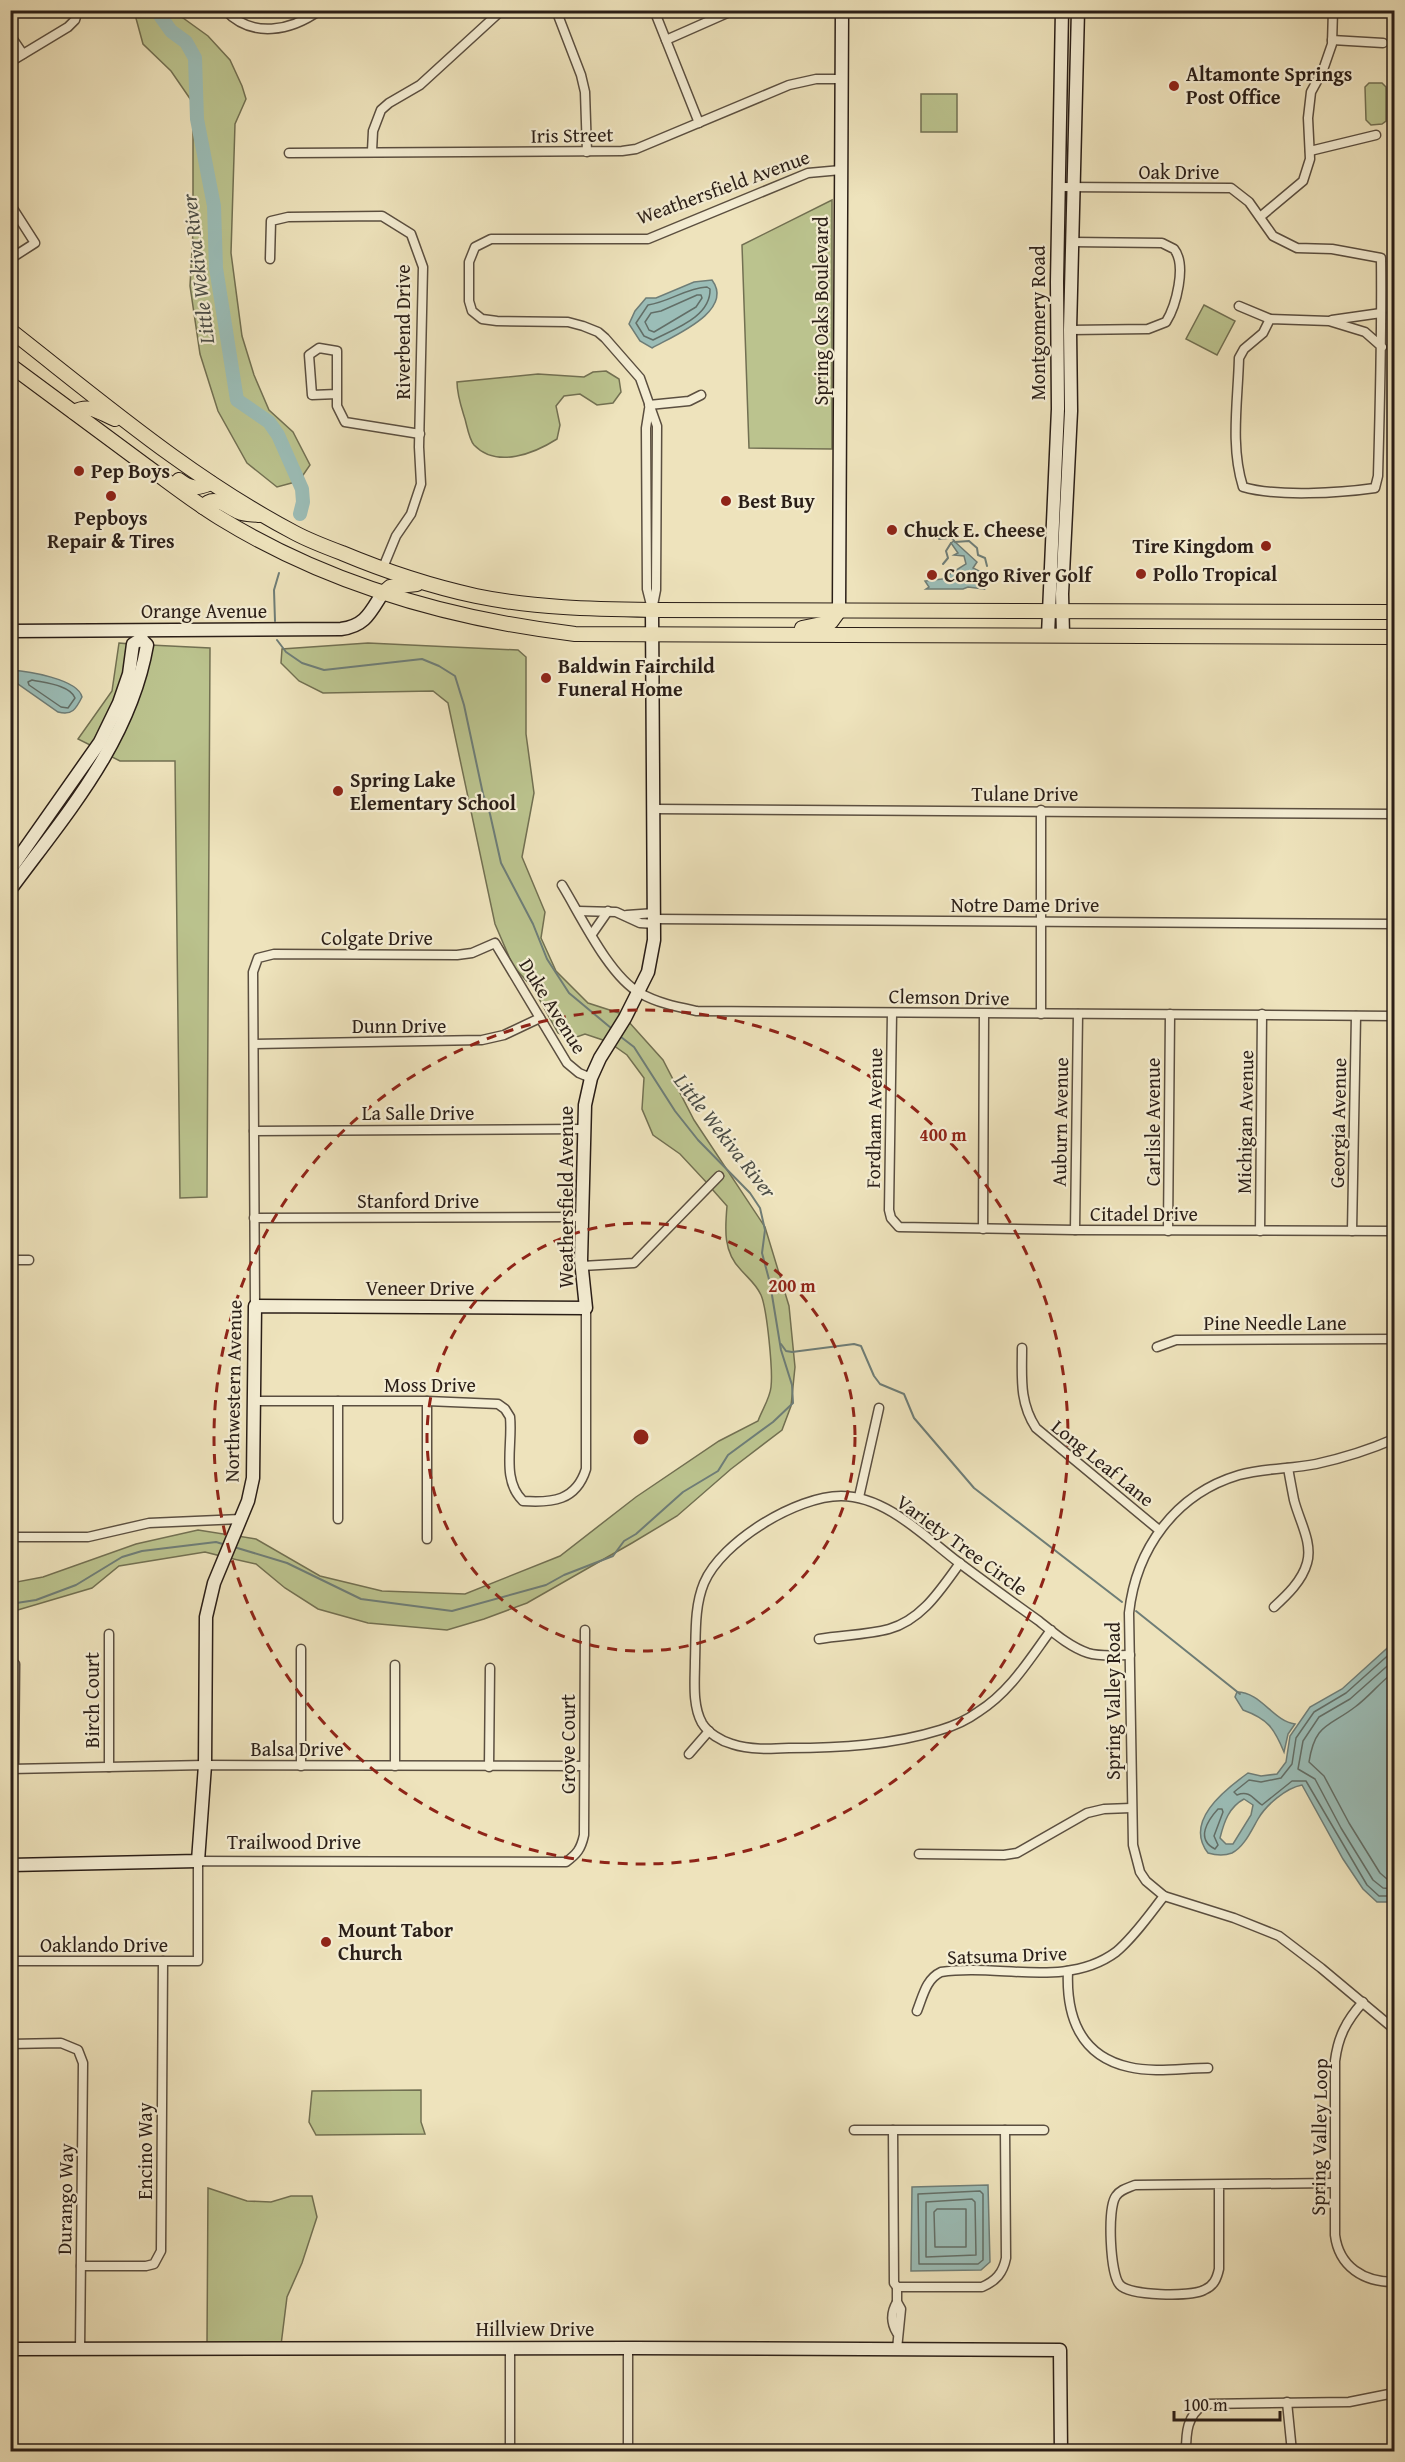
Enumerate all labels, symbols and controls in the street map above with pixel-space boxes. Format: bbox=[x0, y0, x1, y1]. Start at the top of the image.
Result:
place label: Altamonte Springs Post Office bbox=[1186, 59, 1352, 111]
marker: Altamonte Springs Post Office bbox=[1167, 79, 1181, 93]
street label: Iris Street bbox=[530, 119, 614, 150]
street label: Weathersfield Avenue bbox=[632, 142, 814, 231]
street label: Oak Drive bbox=[1138, 157, 1220, 186]
water label: Little Wekiva River bbox=[173, 191, 222, 347]
street label: Spring Oaks Boulevard bbox=[806, 216, 835, 406]
street label: Montgomery Road bbox=[1023, 245, 1052, 401]
street label: Riverbend Drive bbox=[388, 264, 417, 400]
place label: Pep Boys bbox=[91, 456, 170, 485]
marker: Pep Boys bbox=[72, 464, 86, 478]
place label: Best Buy bbox=[738, 486, 816, 515]
marker: Pepboys Repair & Tires bbox=[104, 489, 118, 503]
marker: Best Buy bbox=[719, 494, 733, 508]
place label: Pepboys Repair & Tires bbox=[47, 503, 175, 555]
place label: Chuck E. Cheese bbox=[904, 515, 1045, 544]
marker: Chuck E. Cheese bbox=[885, 523, 899, 537]
place label: Tire Kingdom bbox=[1132, 531, 1254, 560]
marker: Tire Kingdom bbox=[1259, 539, 1273, 553]
place label: Pollo Tropical bbox=[1153, 559, 1277, 588]
place label: Congo River Golf bbox=[944, 560, 1093, 589]
marker: Pollo Tropical bbox=[1134, 567, 1148, 581]
marker: Congo River Golf bbox=[925, 568, 939, 582]
street label: Orange Avenue bbox=[141, 596, 267, 625]
place label: Baldwin Fairchild Funeral Home bbox=[558, 651, 715, 703]
marker: Baldwin Fairchild Funeral Home bbox=[539, 671, 553, 685]
place label: Spring Lake Elementary School bbox=[350, 765, 516, 817]
street label: Tulane Drive bbox=[972, 779, 1079, 808]
marker: Spring Lake Elementary School bbox=[331, 784, 345, 798]
street label: Notre Dame Drive bbox=[951, 890, 1099, 919]
street label: Colgate Drive bbox=[321, 923, 433, 952]
street label: Duke Avenue bbox=[513, 952, 594, 1059]
street label: Clemson Drive bbox=[888, 981, 1010, 1012]
street label: Dunn Drive bbox=[352, 1011, 446, 1040]
street label: Fordham Avenue bbox=[858, 1047, 889, 1189]
street label: Michigan Avenue bbox=[1229, 1050, 1260, 1194]
street label: Auburn Avenue bbox=[1044, 1057, 1075, 1187]
street label: Georgia Avenue bbox=[1322, 1057, 1353, 1188]
street label: Carlisle Avenue bbox=[1138, 1058, 1167, 1186]
water label: Little Wekiva River bbox=[666, 1066, 785, 1206]
street label: La Salle Drive bbox=[362, 1098, 474, 1127]
street label: Weathersfield Avenue bbox=[551, 1106, 580, 1288]
text: 400 m bbox=[919, 1121, 967, 1148]
street label: Stanford Drive bbox=[357, 1186, 479, 1215]
street label: Citadel Drive bbox=[1090, 1199, 1198, 1228]
text: 200 m bbox=[768, 1272, 816, 1299]
street label: Veneer Drive bbox=[366, 1273, 474, 1302]
street label: Northwestern Avenue bbox=[216, 1299, 249, 1483]
street label: Pine Needle Lane bbox=[1203, 1308, 1347, 1337]
street label: Moss Drive bbox=[384, 1370, 476, 1399]
street label: Long Leaf Lane bbox=[1046, 1412, 1161, 1513]
centre of rings bbox=[631, 1427, 651, 1447]
street label: Variety Tree Circle bbox=[891, 1487, 1034, 1602]
street label: Spring Valley Road bbox=[1098, 1622, 1127, 1780]
street label: Birch Court bbox=[77, 1652, 106, 1748]
street label: Grove Court bbox=[553, 1694, 582, 1794]
street label: Balsa Drive bbox=[250, 1734, 344, 1763]
street label: Trailwood Drive bbox=[227, 1827, 361, 1856]
place label: Mount Tabor Church bbox=[338, 1915, 453, 1967]
street label: Oaklando Drive bbox=[40, 1930, 168, 1959]
marker: Mount Tabor Church bbox=[319, 1935, 333, 1949]
street label: Satsuma Drive bbox=[946, 1938, 1068, 1971]
street label: Spring Valley Loop bbox=[1303, 2058, 1334, 2216]
street label: Encino Way bbox=[130, 2102, 159, 2200]
street label: Durango Way bbox=[49, 2143, 80, 2255]
street label: Hillview Drive bbox=[476, 2314, 594, 2343]
scale bar bbox=[1174, 2384, 1280, 2422]
text: 100 m bbox=[1183, 2391, 1228, 2418]

